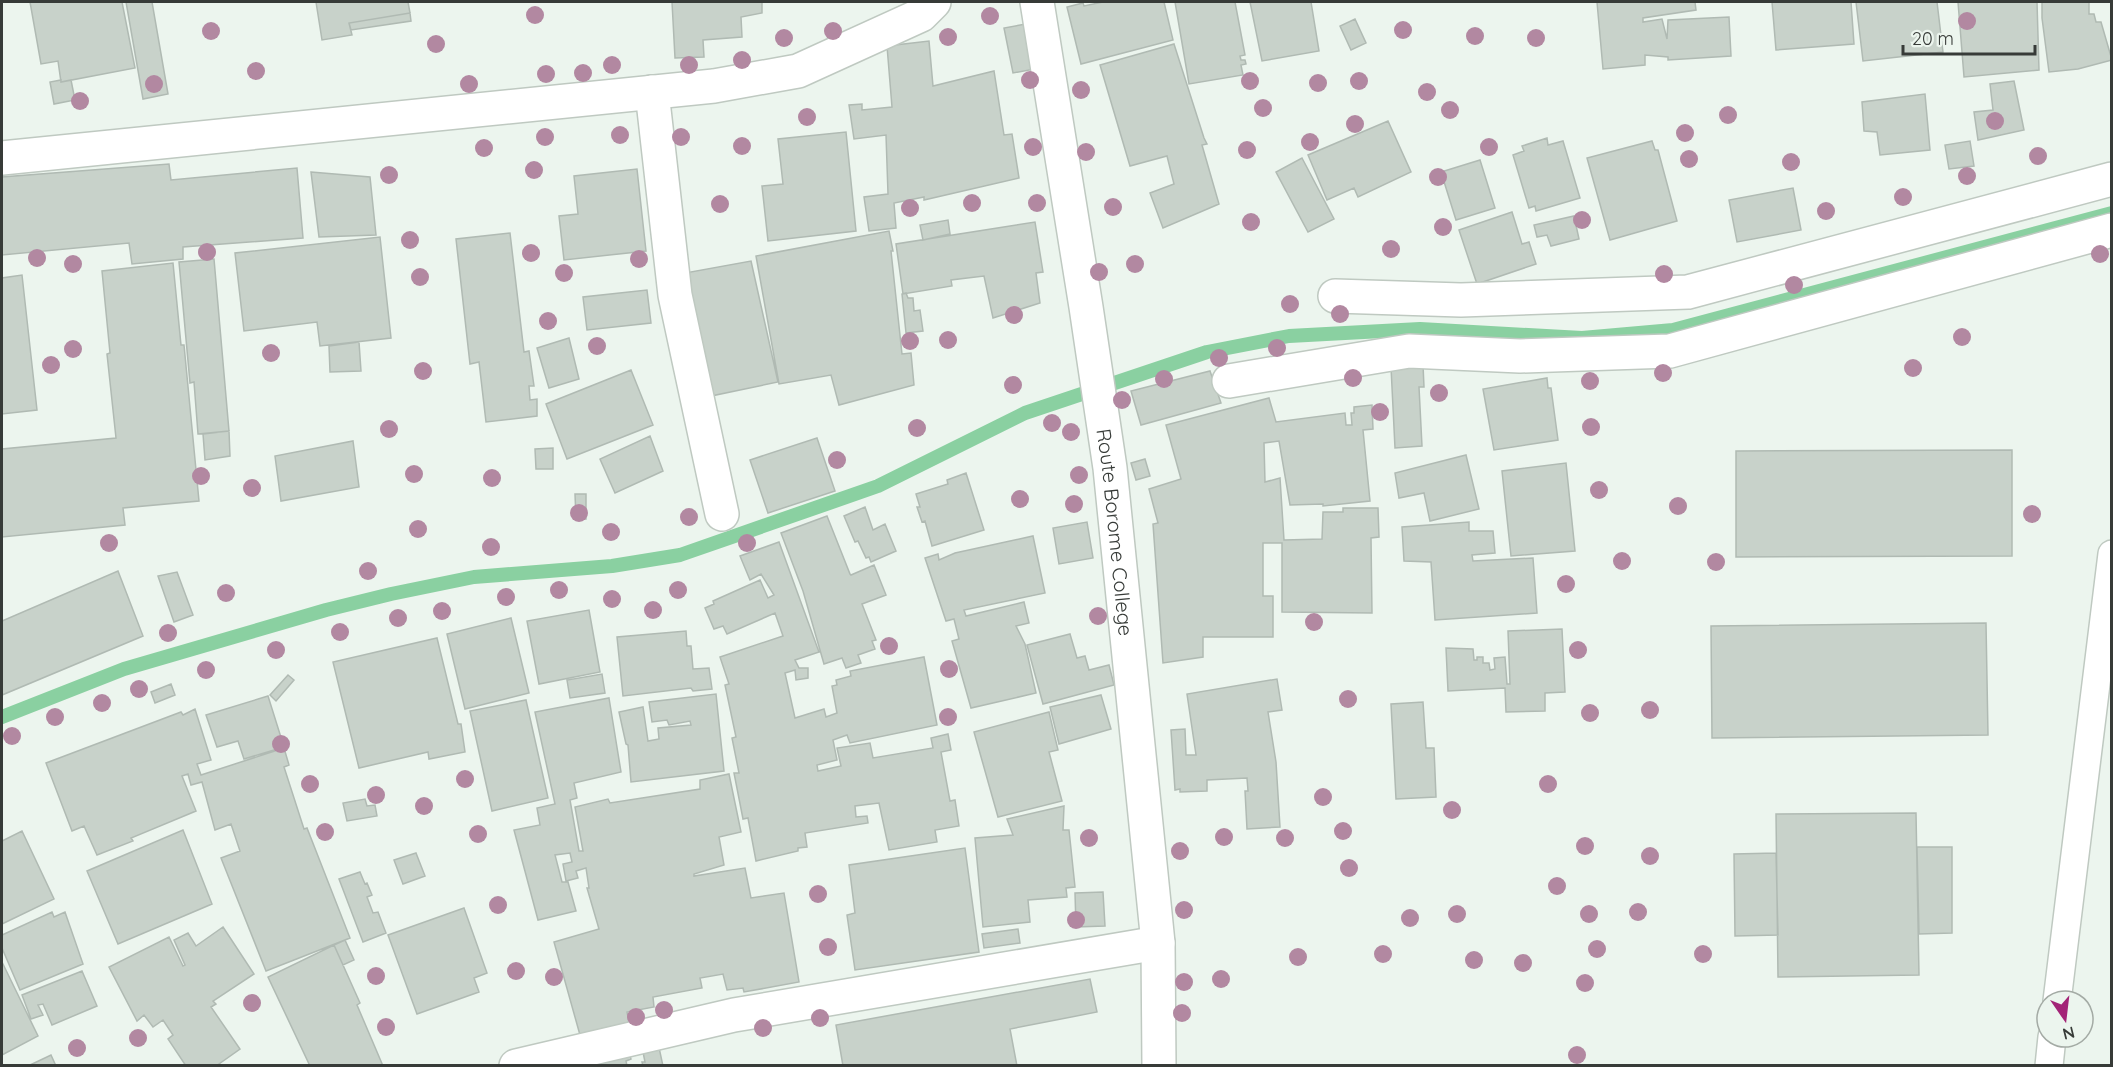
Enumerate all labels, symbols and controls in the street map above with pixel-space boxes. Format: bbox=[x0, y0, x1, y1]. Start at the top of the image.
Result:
scale bar bbox=[1903, 18, 2035, 56]
text: 20 m bbox=[1912, 27, 1954, 50]
street label: Route Borome College bbox=[1092, 427, 1139, 637]
north arrow bbox=[2035, 989, 2095, 1049]
text: N bbox=[2061, 1022, 2077, 1045]

